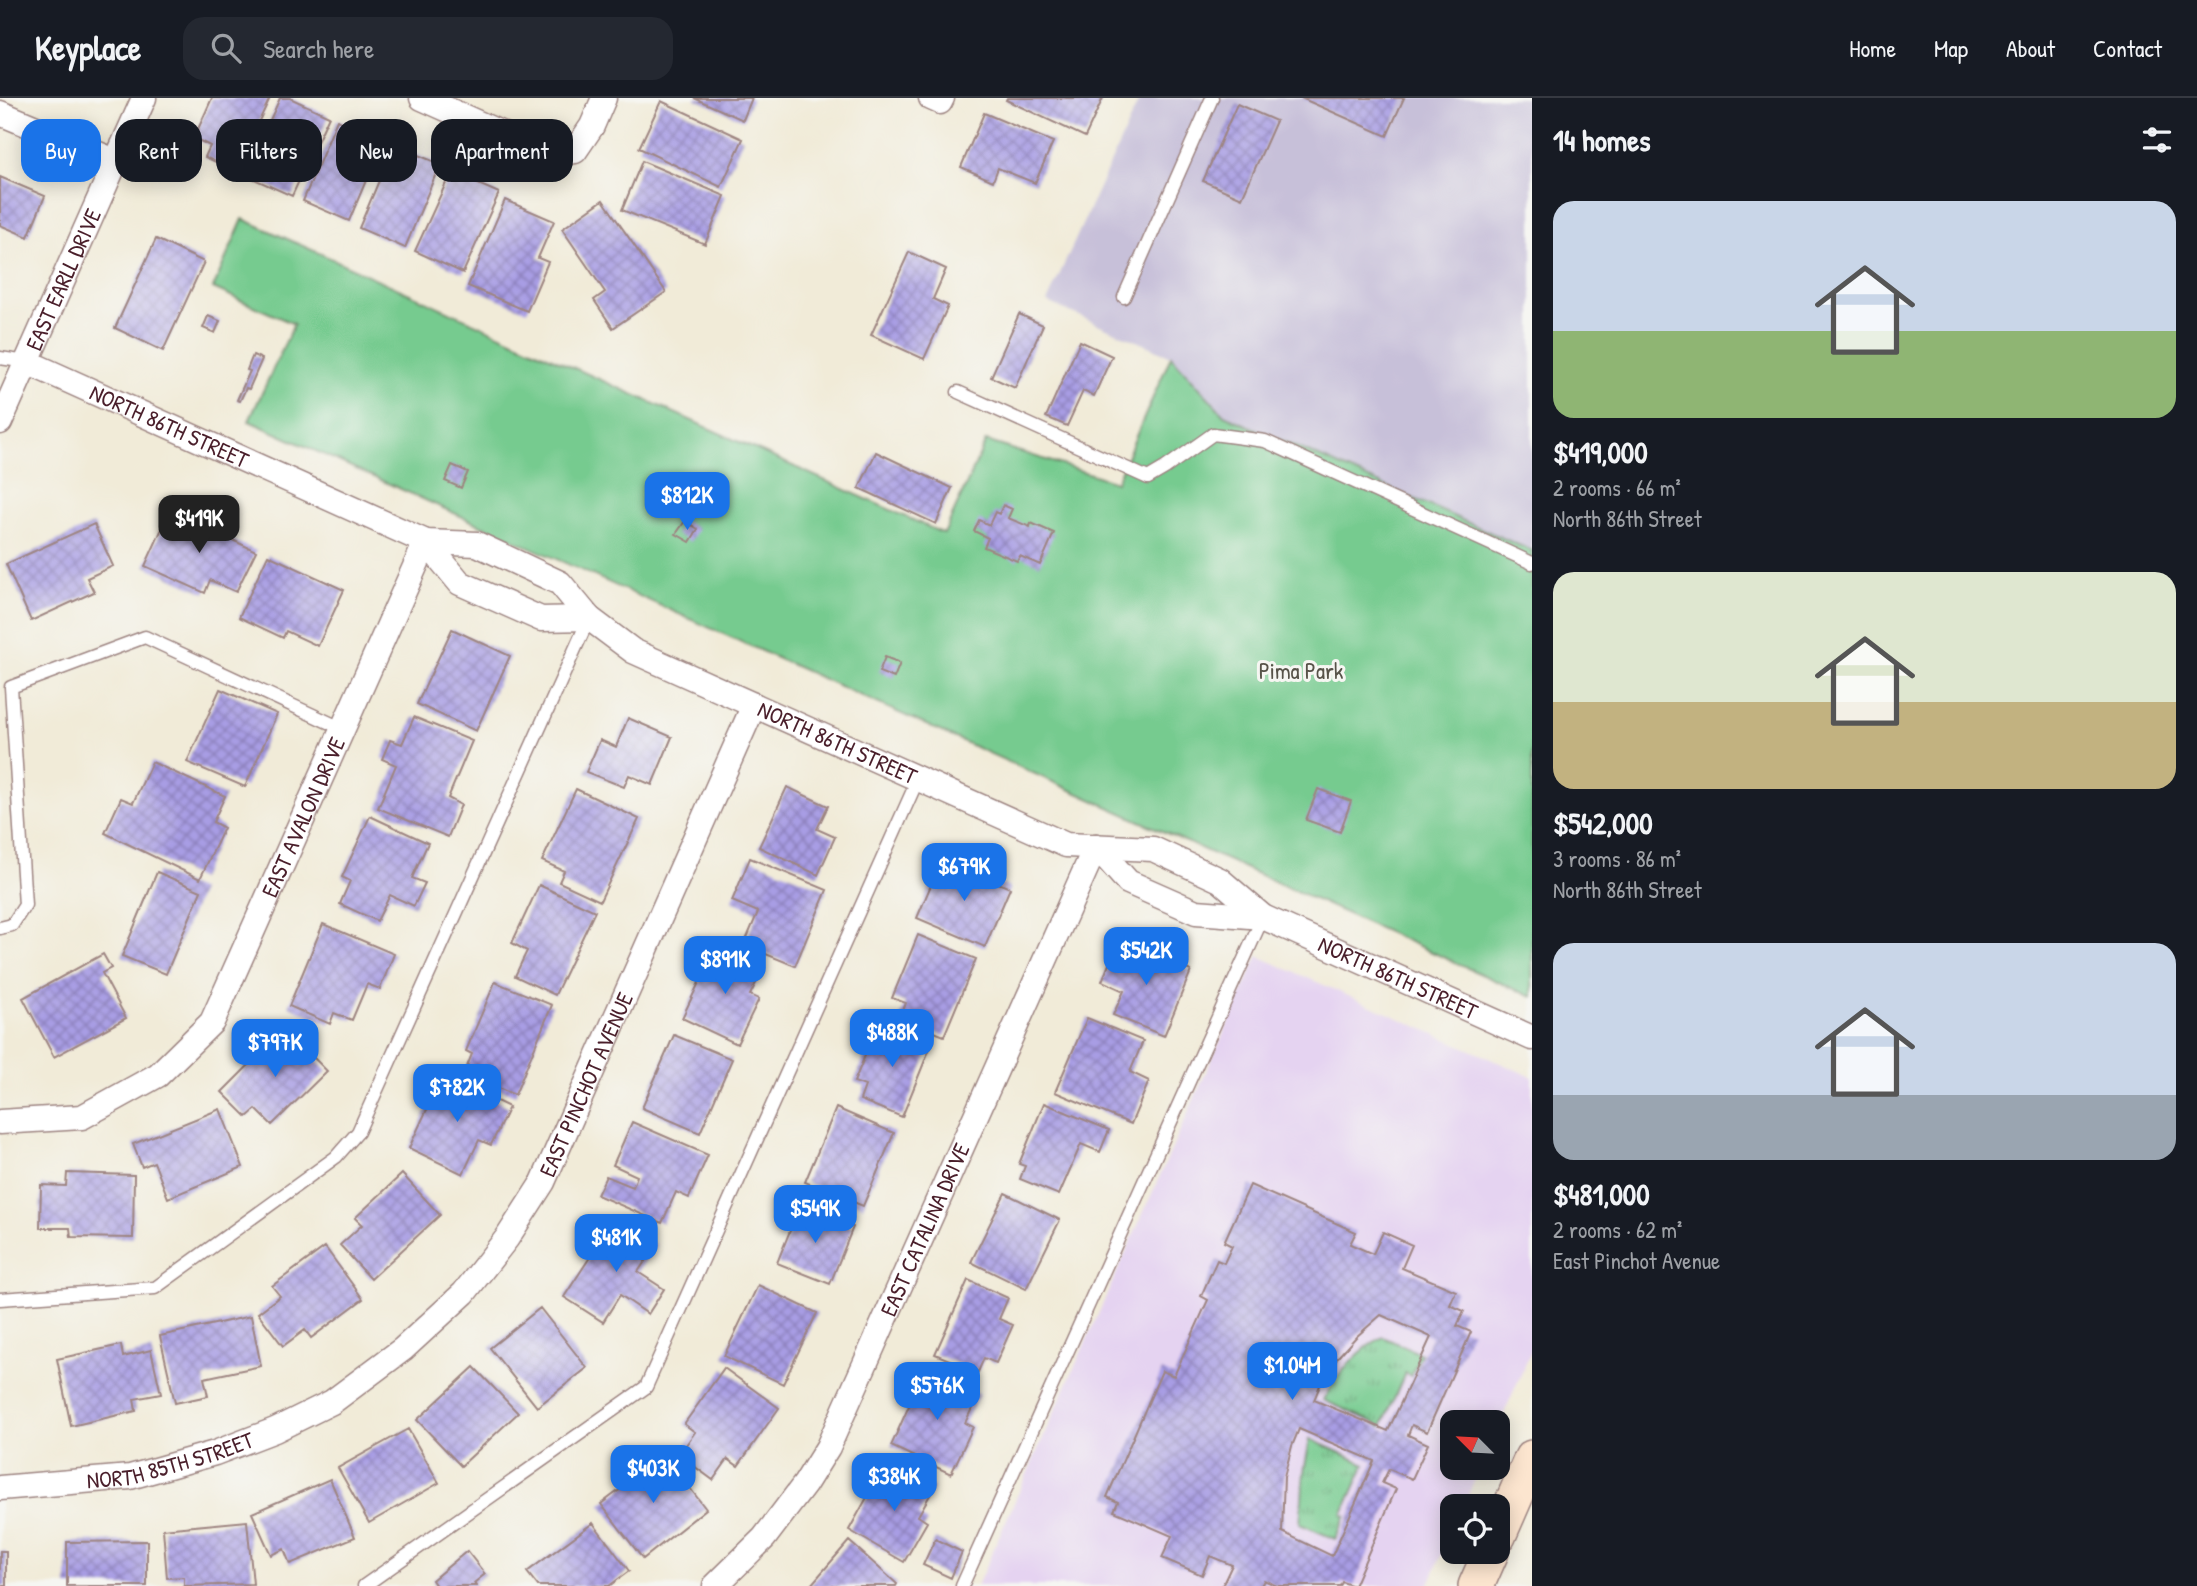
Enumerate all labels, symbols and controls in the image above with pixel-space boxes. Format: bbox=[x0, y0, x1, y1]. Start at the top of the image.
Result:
search box bbox=[183, 17, 673, 80]
text: Keyplace bbox=[35, 26, 141, 70]
icon: search bbox=[207, 29, 245, 67]
text: Search here bbox=[263, 31, 374, 66]
text: Home bbox=[1849, 32, 1896, 64]
text: Map bbox=[1934, 32, 1968, 64]
text: About bbox=[2006, 32, 2055, 64]
text: Contact bbox=[2093, 32, 2162, 64]
chip: Buy bbox=[21, 119, 101, 182]
chip: Rent bbox=[115, 119, 202, 182]
chip: Filters bbox=[216, 119, 322, 182]
chip: New bbox=[336, 119, 417, 182]
chip: Apartment bbox=[431, 119, 573, 182]
text: 14 homes bbox=[1553, 120, 1651, 160]
icon: filters bbox=[2138, 121, 2176, 159]
street label: EAST EARLL DRIVE bbox=[18, 203, 108, 355]
icon: home bbox=[1802, 247, 1928, 373]
street label: NORTH 86TH STREET bbox=[85, 376, 254, 475]
text: $419,000 bbox=[1553, 432, 1648, 472]
pin: $812K bbox=[638, 472, 736, 532]
text: 2 rooms · 66 m² bbox=[1553, 472, 1681, 503]
text: $812K bbox=[661, 479, 713, 510]
pin: $419K bbox=[150, 496, 248, 555]
text: $419K bbox=[174, 502, 224, 533]
text: North 86th Street bbox=[1553, 503, 1702, 534]
icon: home bbox=[1802, 618, 1928, 744]
park label: Pima Park bbox=[1259, 655, 1344, 686]
street label: NORTH 86TH STREET bbox=[753, 693, 922, 791]
street label: EAST AVALON DRIVE bbox=[254, 732, 352, 902]
text: $542,000 bbox=[1553, 803, 1653, 843]
text: 3 rooms · 86 m² bbox=[1553, 843, 1681, 874]
pin: $679K bbox=[915, 844, 1013, 903]
text: $679K bbox=[938, 850, 990, 881]
text: North 86th Street bbox=[1553, 874, 1702, 905]
pin: $542K bbox=[1097, 928, 1195, 987]
street label: NORTH 86TH STREET bbox=[1314, 928, 1483, 1027]
text: $542K bbox=[1120, 934, 1172, 965]
pin: $891K bbox=[676, 936, 774, 996]
text: $891K bbox=[700, 943, 750, 974]
street label: EAST PINCHOT AVENUE bbox=[531, 987, 640, 1181]
icon: home bbox=[1802, 989, 1928, 1115]
pin: $488K bbox=[843, 1010, 941, 1069]
text: $488K bbox=[866, 1016, 918, 1047]
pin: $797K bbox=[226, 1020, 324, 1079]
text: $797K bbox=[248, 1026, 302, 1057]
pin: $782K bbox=[408, 1065, 506, 1124]
text: $782K bbox=[429, 1071, 485, 1102]
street label: EAST CATALINA DRIVE bbox=[872, 1138, 977, 1321]
text: $481,000 bbox=[1553, 1174, 1650, 1214]
pin: $549K bbox=[766, 1186, 864, 1245]
text: $549K bbox=[790, 1192, 840, 1223]
pin: $481K bbox=[567, 1214, 665, 1274]
text: 2 rooms · 62 m² bbox=[1553, 1214, 1682, 1245]
text: $481K bbox=[591, 1221, 641, 1252]
text: East Pinchot Avenue bbox=[1553, 1245, 1720, 1276]
pin: $1.04M bbox=[1235, 1342, 1349, 1402]
text: $1.04M bbox=[1263, 1349, 1321, 1380]
pin: $576K bbox=[888, 1362, 986, 1422]
text: $576K bbox=[910, 1369, 964, 1400]
north arrow bbox=[1440, 1410, 1510, 1480]
map controls bbox=[1440, 1410, 1510, 1564]
street label: NORTH 85TH STREET bbox=[85, 1424, 258, 1496]
pin: $403K bbox=[604, 1446, 702, 1505]
text: $403K bbox=[627, 1452, 679, 1483]
pin: $384K bbox=[845, 1454, 943, 1513]
text: $384K bbox=[868, 1460, 920, 1491]
button: locate bbox=[1440, 1494, 1510, 1564]

